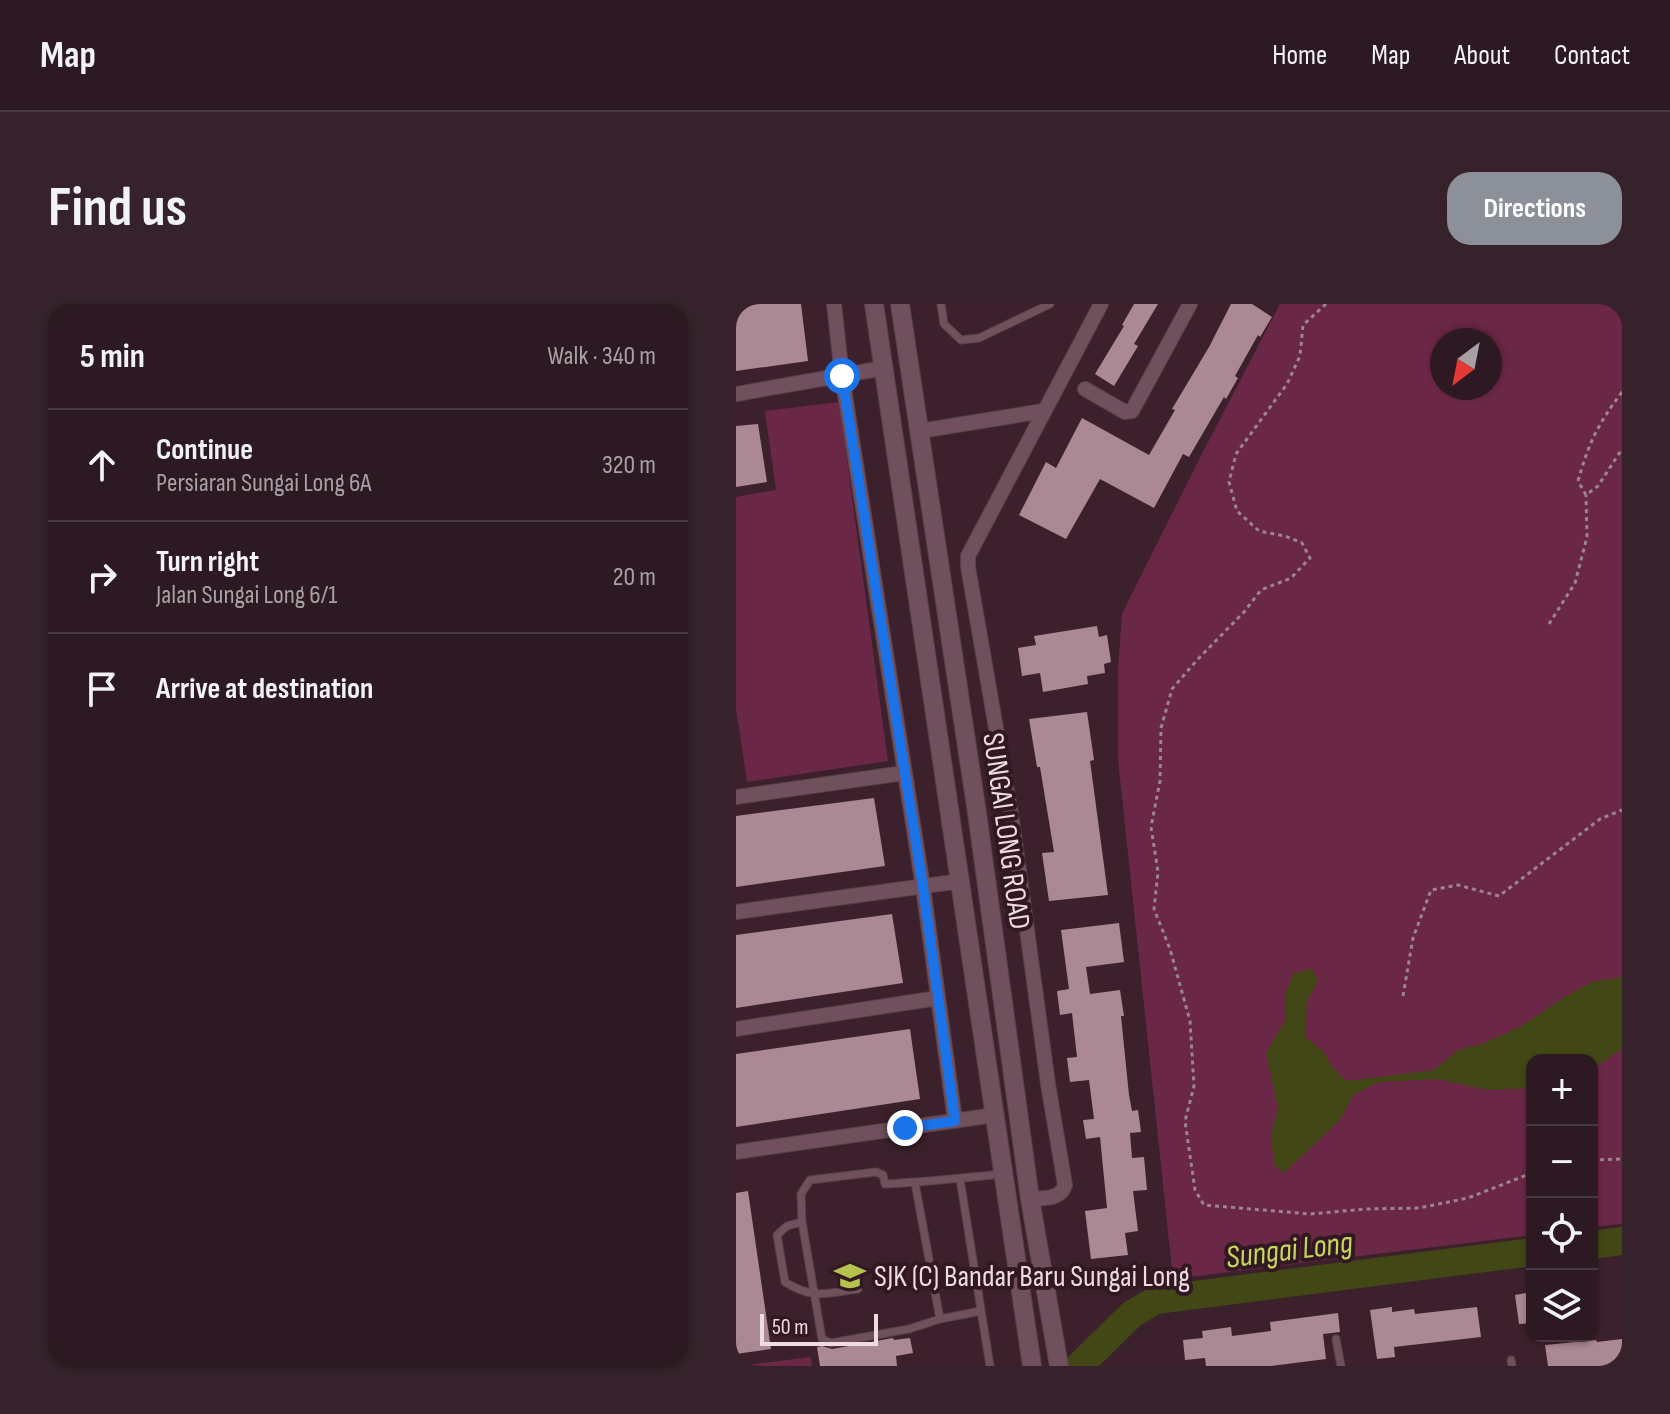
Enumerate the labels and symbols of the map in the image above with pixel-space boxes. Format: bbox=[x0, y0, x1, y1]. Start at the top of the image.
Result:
north arrow bbox=[1430, 328, 1502, 400]
route start bbox=[824, 358, 860, 394]
street label: SUNGAI LONG ROAD bbox=[974, 731, 1038, 932]
route end bbox=[887, 1110, 923, 1146]
water label: Sungai Long bbox=[1224, 1223, 1355, 1278]
school or university icon: SJK (C) Bandar Baru Sungai Long bbox=[833, 1259, 867, 1293]
place label: SJK (C) Bandar Baru Sungai Long bbox=[874, 1259, 1190, 1295]
scale bar bbox=[760, 1310, 878, 1346]

